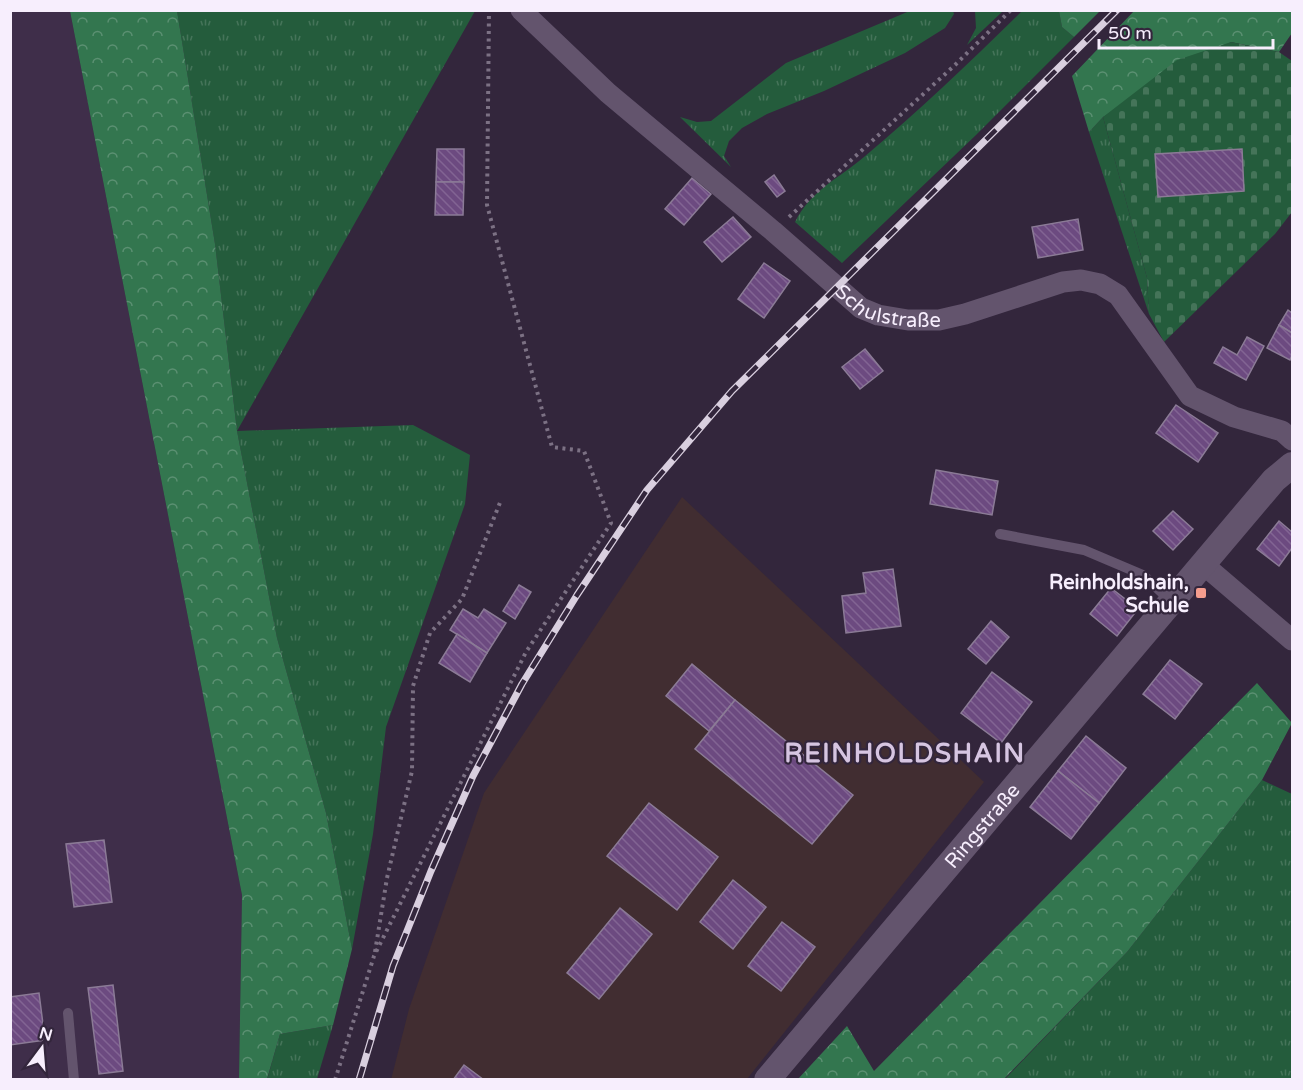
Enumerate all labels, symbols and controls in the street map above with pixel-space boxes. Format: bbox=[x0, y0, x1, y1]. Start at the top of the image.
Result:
scale bar bbox=[1099, 12, 1273, 50]
text: 50 m bbox=[1108, 22, 1152, 44]
street label: Schulstraße bbox=[830, 280, 941, 333]
place label: Reinholdshain, Schule bbox=[1049, 571, 1189, 618]
marker: Reinholdshain, Schule bbox=[1194, 586, 1208, 600]
district label: REINHOLDSHAIN bbox=[784, 738, 1026, 769]
street label: Ringstraße bbox=[940, 779, 1025, 874]
north arrow bbox=[12, 1018, 72, 1078]
text: N bbox=[37, 1023, 55, 1046]

